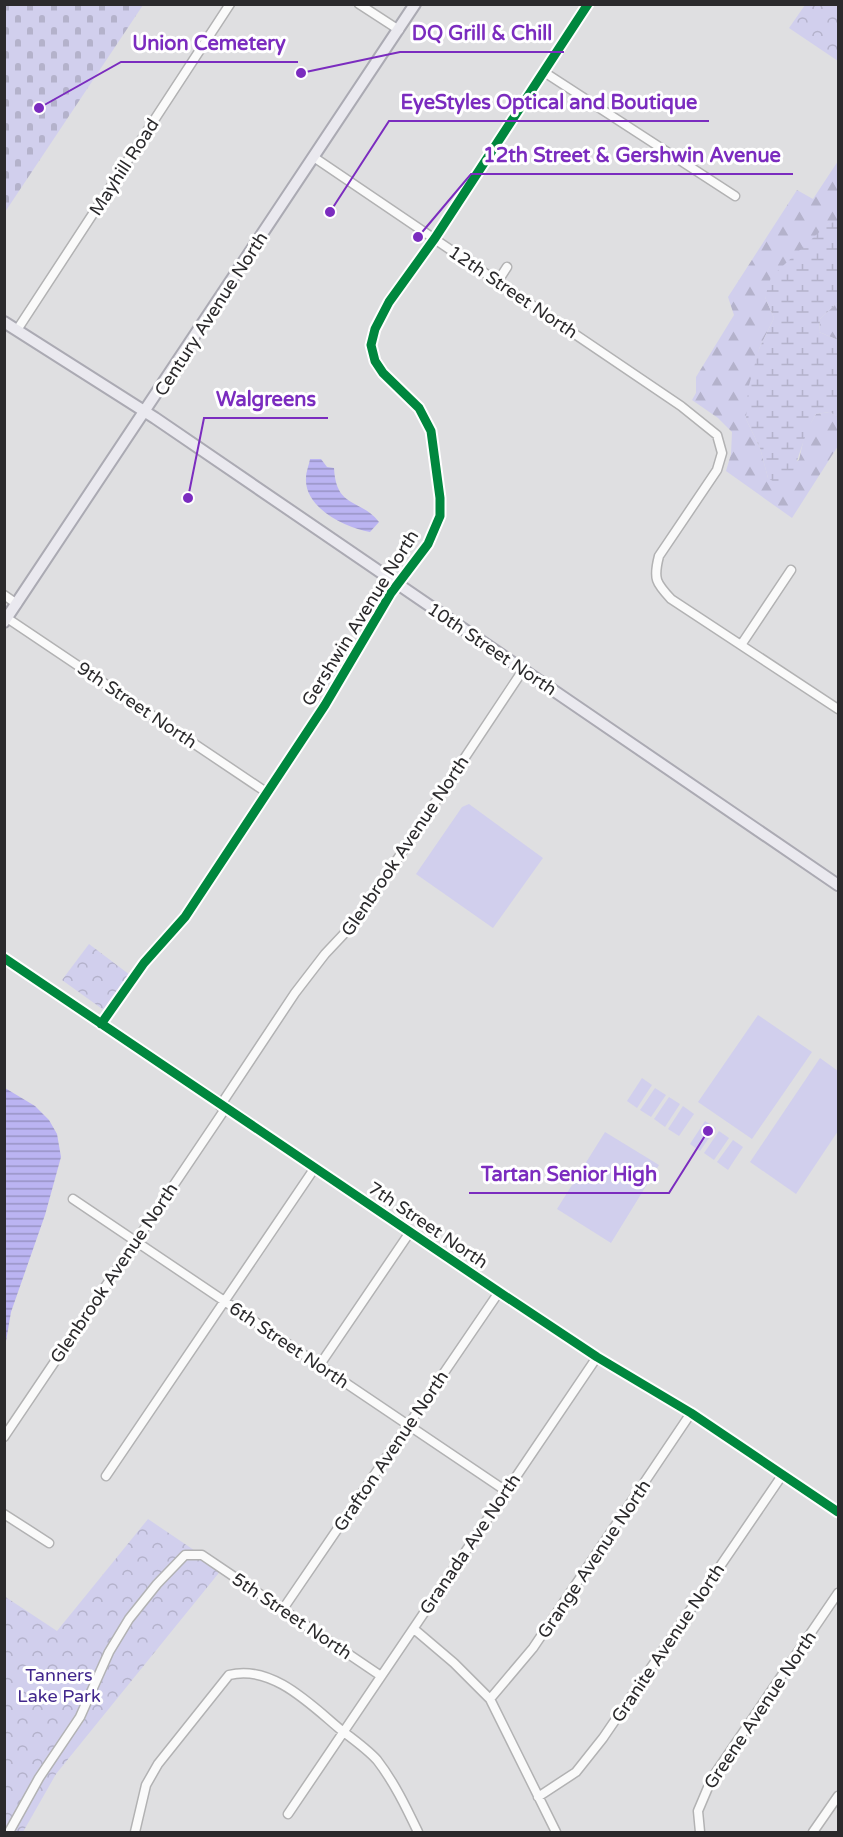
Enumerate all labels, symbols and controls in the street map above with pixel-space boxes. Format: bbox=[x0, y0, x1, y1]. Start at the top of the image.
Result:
callout: DQ Grill & Chill bbox=[400, 14, 564, 52]
text: DQ Grill & Chill bbox=[412, 22, 552, 46]
callout: Union Cemetery bbox=[121, 24, 298, 62]
text: Union Cemetery bbox=[132, 32, 286, 56]
callout: EyeStyles Optical and Boutique bbox=[389, 83, 709, 121]
text: EyeStyles Optical and Boutique bbox=[401, 91, 697, 115]
street label: Mayhill Road bbox=[84, 114, 164, 220]
callout: 12th Street & Gershwin Avenue bbox=[471, 136, 793, 174]
text: 12th Street & Gershwin Avenue bbox=[483, 144, 781, 168]
street label: Century Avenue North bbox=[150, 228, 272, 400]
street label: 12th Street North bbox=[444, 241, 582, 343]
callout: Walgreens bbox=[204, 380, 328, 418]
text: Walgreens bbox=[216, 388, 316, 412]
street label: Gershwin Avenue North bbox=[297, 526, 423, 710]
street label: 10th Street North bbox=[423, 598, 561, 700]
street label: 9th Street North bbox=[73, 657, 201, 753]
street label: Glenbrook Avenue North bbox=[336, 752, 474, 940]
callout: Tartan Senior High bbox=[469, 1155, 669, 1193]
text: Tartan Senior High bbox=[480, 1163, 657, 1187]
street label: 7th Street North bbox=[364, 1177, 492, 1273]
street label: Glenbrook Avenue North bbox=[45, 1179, 183, 1367]
street label: 6th Street North bbox=[225, 1297, 353, 1393]
street label: Grafton Avenue North bbox=[329, 1366, 453, 1536]
street label: Granada Ave North bbox=[415, 1470, 525, 1618]
street label: Grange Avenue North bbox=[533, 1475, 655, 1643]
street label: Granite Avenue North bbox=[607, 1559, 729, 1727]
street label: 5th Street North bbox=[228, 1568, 356, 1664]
street label: Greene Avenue North bbox=[699, 1627, 821, 1793]
park label: Tanners Lake Park bbox=[17, 1664, 101, 1707]

